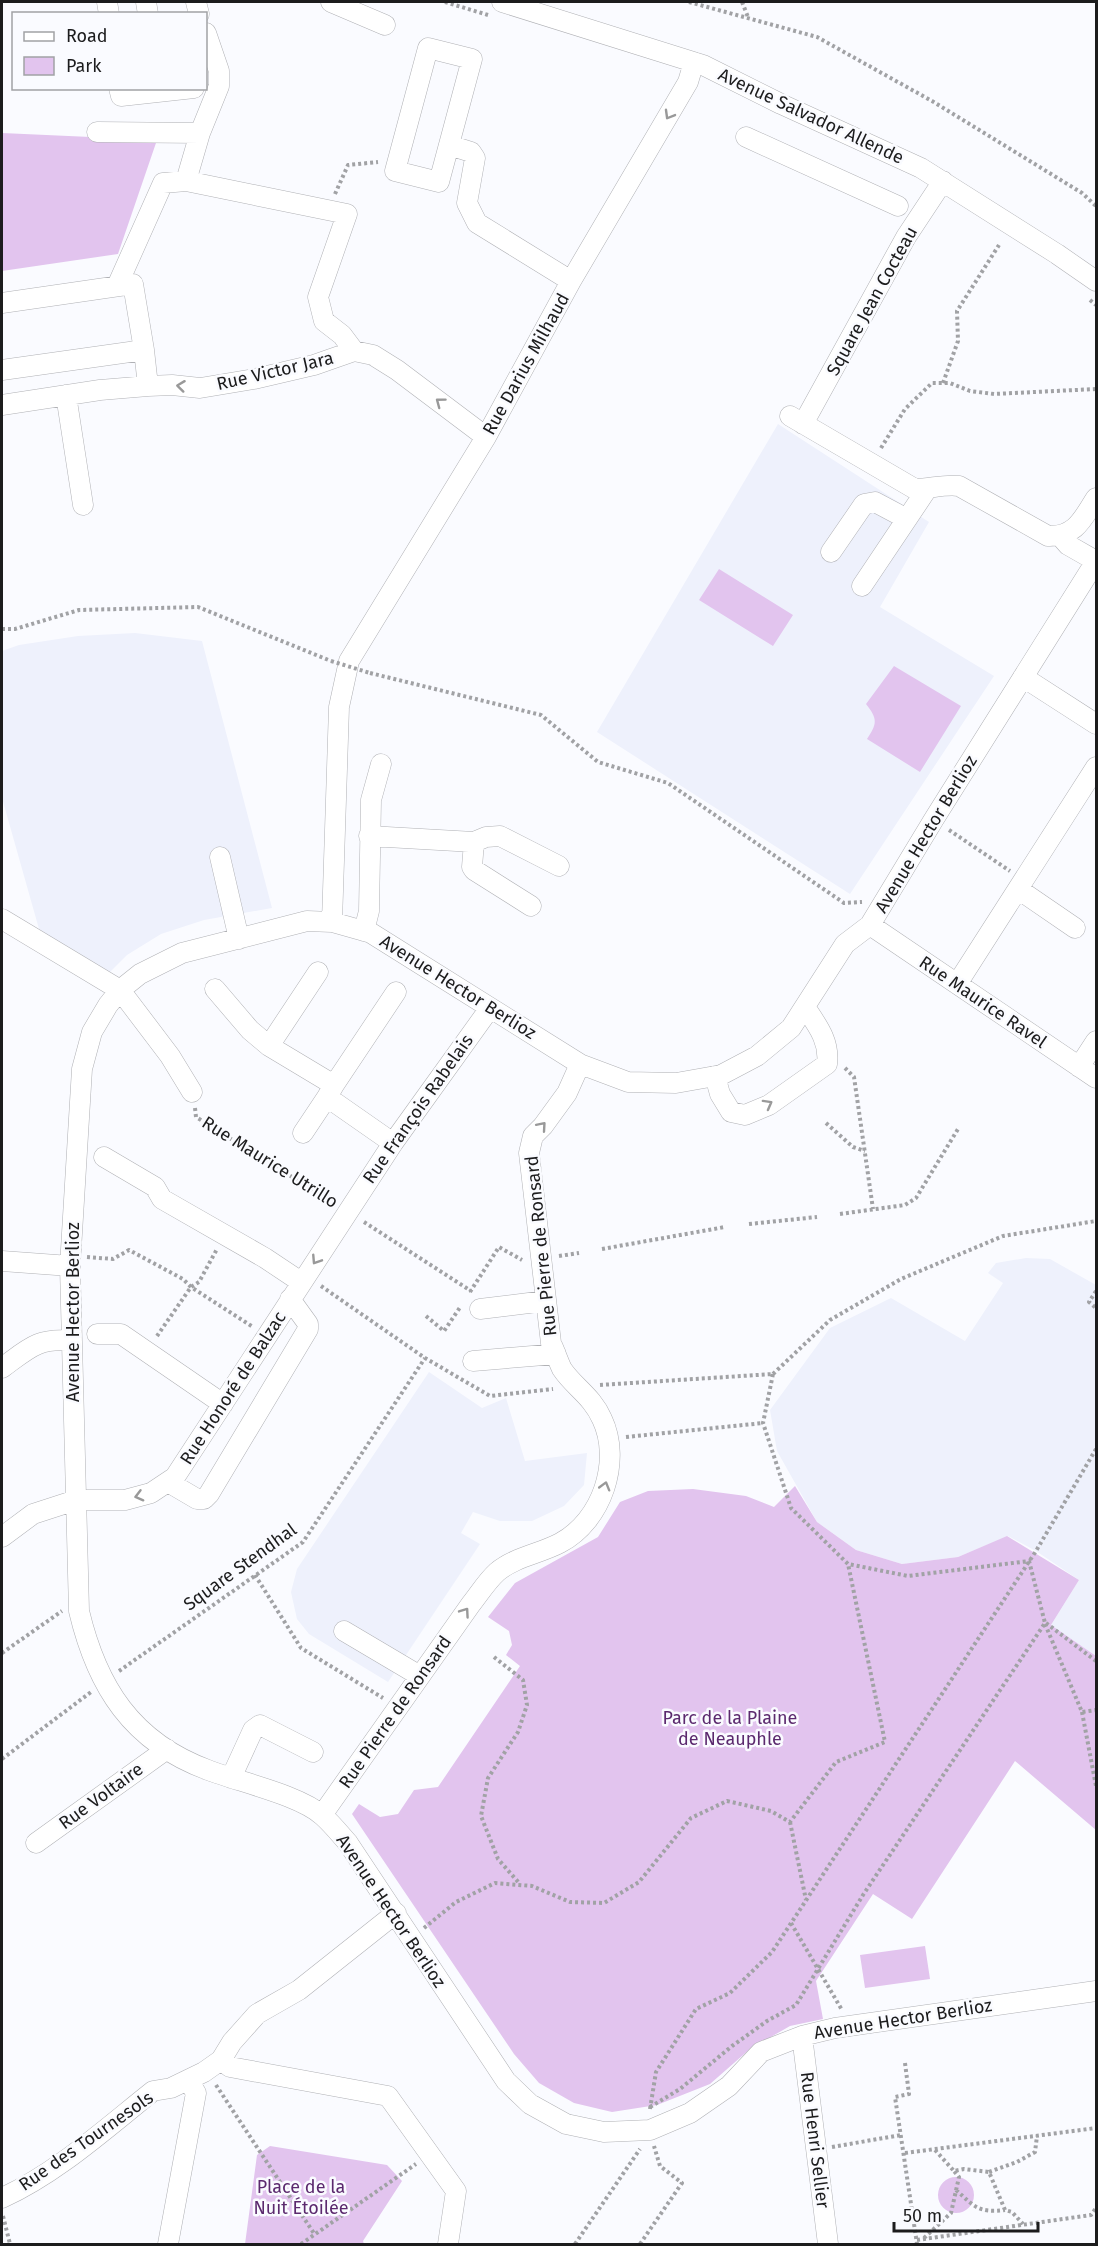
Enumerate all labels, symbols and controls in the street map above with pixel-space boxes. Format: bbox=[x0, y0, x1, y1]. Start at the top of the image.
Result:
legend bbox=[12, 12, 207, 90]
text: Road bbox=[66, 25, 108, 47]
text: Park bbox=[66, 55, 102, 77]
street label: Avenue Salvador Allende bbox=[715, 63, 907, 169]
one-way arrow bbox=[665, 109, 676, 119]
street label: Square Jean Cocteau bbox=[822, 223, 922, 379]
street label: Rue Darius Milhaud bbox=[478, 289, 574, 439]
street label: Rue Victor Jara bbox=[214, 347, 336, 395]
one-way arrow bbox=[176, 380, 185, 393]
one-way arrow bbox=[435, 398, 446, 409]
street label: Avenue Hector Berlioz bbox=[870, 751, 982, 917]
street label: Avenue Hector Berlioz bbox=[376, 930, 540, 1044]
street label: Rue Maurice Ravel bbox=[915, 951, 1051, 1053]
street label: Rue François Rabelais bbox=[358, 1030, 478, 1188]
one-way arrow bbox=[761, 1100, 772, 1111]
street label: Rue Maurice Utrillo bbox=[198, 1111, 342, 1213]
one-way arrow bbox=[535, 1122, 546, 1133]
street label: Rue Pierre de Ronsard bbox=[521, 1155, 561, 1337]
street label: Avenue Hector Berlioz bbox=[62, 1222, 84, 1402]
one-way arrow bbox=[312, 1253, 323, 1264]
street label: Rue Honoré de Balzac bbox=[175, 1307, 291, 1469]
one-way arrow bbox=[597, 1481, 610, 1491]
one-way arrow bbox=[134, 1489, 144, 1501]
street label: Square Stendhal bbox=[179, 1519, 301, 1615]
one-way arrow bbox=[458, 1608, 469, 1619]
street label: Rue Pierre de Ronsard bbox=[334, 1631, 456, 1793]
park label: Parc de la Plaine de Neauphle bbox=[663, 1707, 797, 1750]
street label: Rue Voltaire bbox=[55, 1758, 147, 1834]
street label: Avenue Hector Berlioz bbox=[332, 1830, 450, 1992]
street label: Avenue Hector Berlioz bbox=[812, 1994, 994, 2044]
street label: Rue Henri Sellier bbox=[796, 2070, 834, 2210]
street label: Rue des Tournesols bbox=[15, 2086, 157, 2196]
park label: Place de la Nuit Étoilée bbox=[253, 2176, 349, 2219]
scale bar bbox=[894, 2195, 1038, 2233]
text: 50 m bbox=[903, 2205, 942, 2227]

